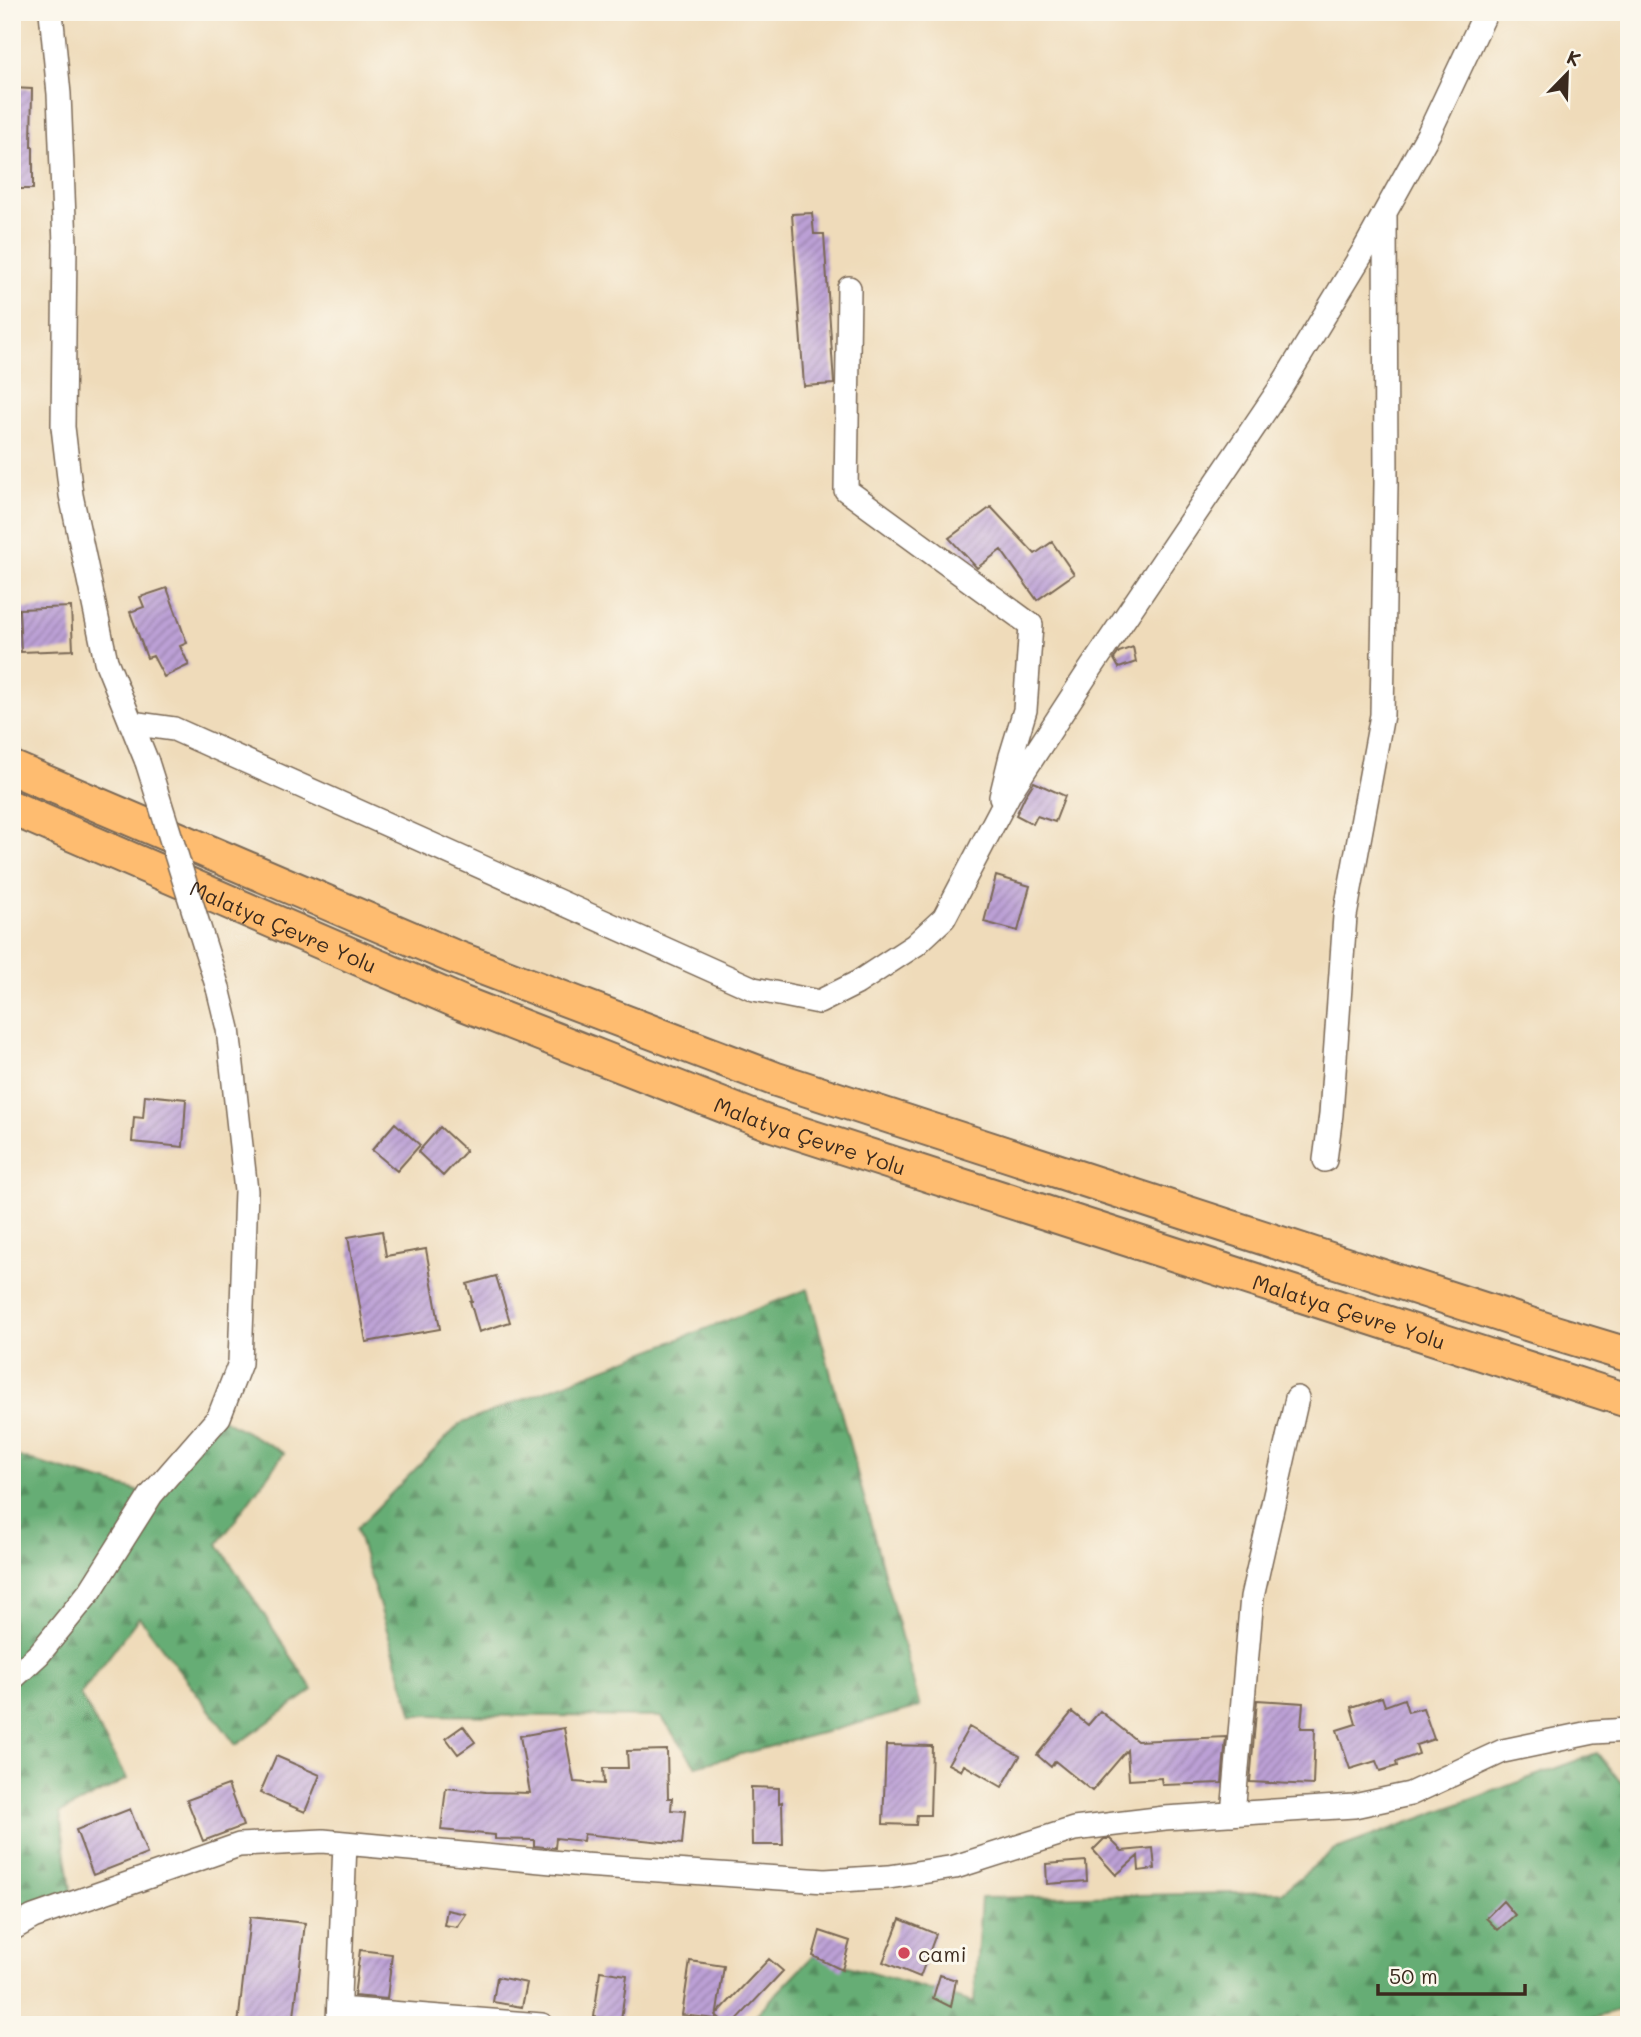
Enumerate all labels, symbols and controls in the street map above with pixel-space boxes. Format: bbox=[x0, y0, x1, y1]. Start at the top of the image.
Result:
north arrow bbox=[1532, 38, 1602, 108]
text: K bbox=[1563, 44, 1584, 72]
street label: Malatya Çevre Yolu bbox=[186, 873, 381, 978]
street label: Malatya Çevre Yolu bbox=[711, 1090, 909, 1180]
street label: Malatya Çevre Yolu bbox=[1250, 1267, 1449, 1354]
place label: cami bbox=[918, 1940, 967, 1967]
marker: cami bbox=[896, 1945, 912, 1961]
scale bar bbox=[1378, 1953, 1526, 1997]
text: 50 m bbox=[1389, 1962, 1438, 1989]

